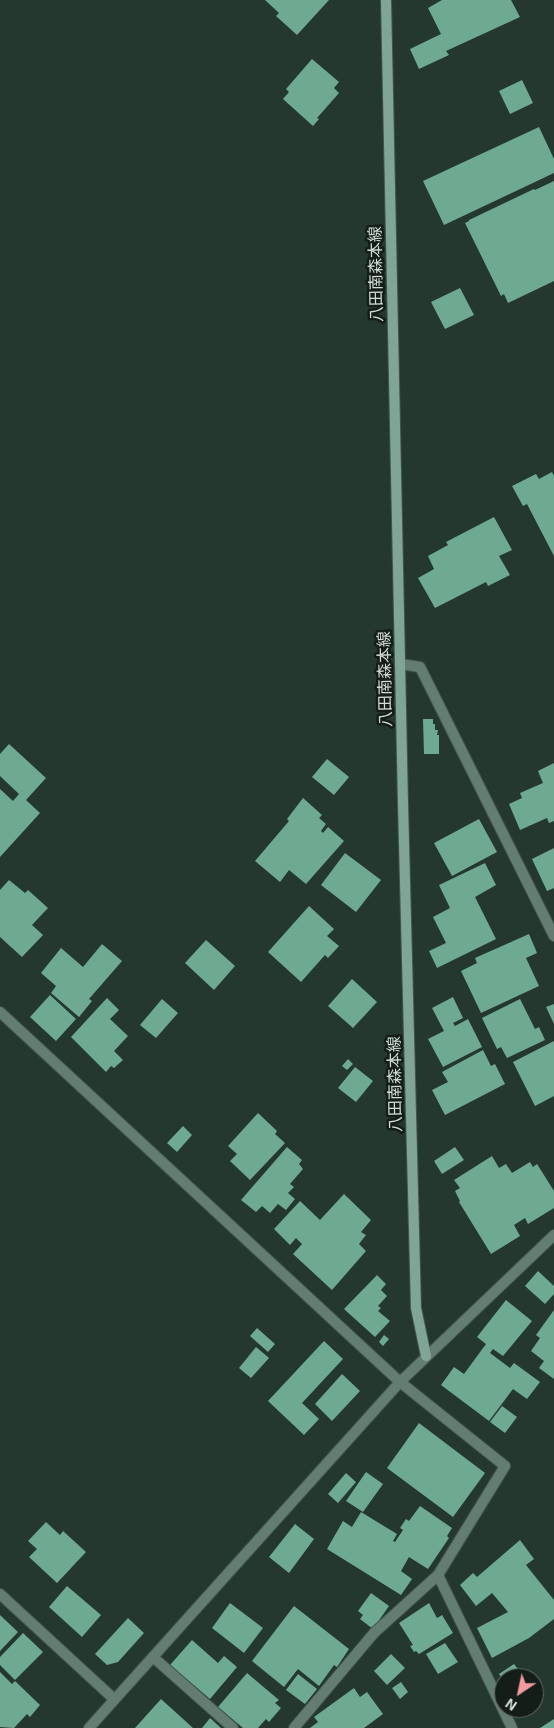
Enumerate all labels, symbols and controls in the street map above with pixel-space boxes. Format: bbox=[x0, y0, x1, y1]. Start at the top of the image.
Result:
street label: 八田南森本線 bbox=[366, 226, 386, 322]
street label: 八田南森本線 bbox=[375, 631, 395, 727]
street label: 八田南森本線 bbox=[385, 1036, 405, 1132]
north arrow bbox=[494, 1668, 544, 1718]
text: N bbox=[502, 1695, 520, 1715]

